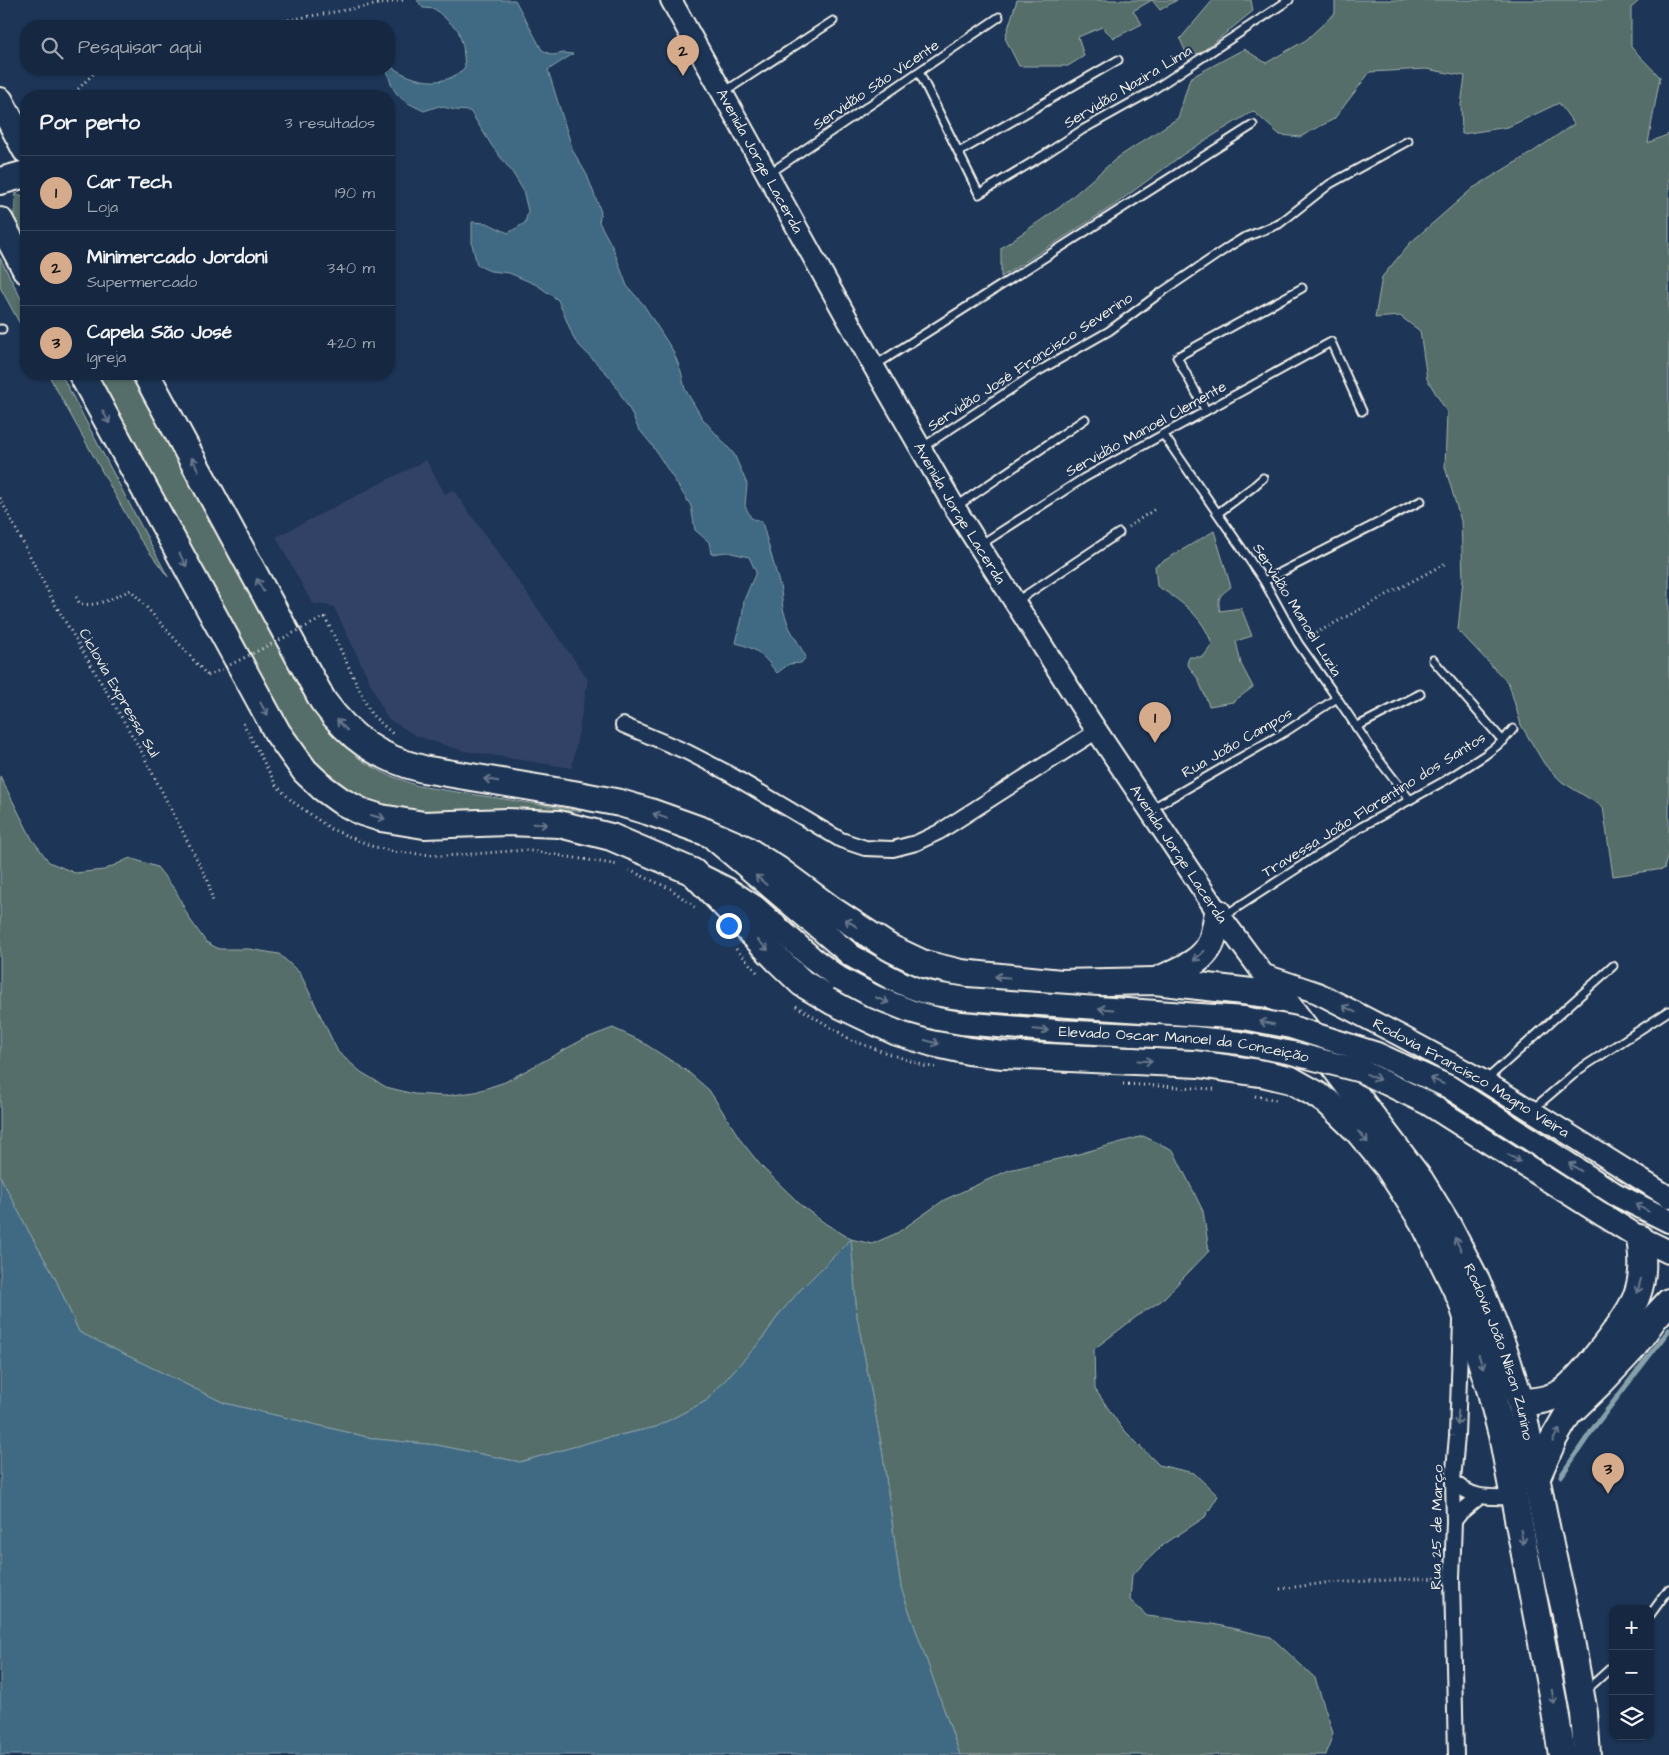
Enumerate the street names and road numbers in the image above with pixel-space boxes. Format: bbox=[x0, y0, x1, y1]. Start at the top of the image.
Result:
street label: Servidão São Vicente bbox=[809, 35, 943, 135]
street label: Servidão Nazira Lima bbox=[1060, 40, 1196, 134]
street label: Avenida Jorge Lacerda bbox=[712, 85, 809, 237]
street label: Servidão José Francisco Severino bbox=[923, 287, 1137, 436]
street label: Servidão Manoel Clemente bbox=[1062, 376, 1230, 482]
street label: Avenida Jorge Lacerda bbox=[909, 438, 1011, 588]
street label: Servidão Manoel Luzia bbox=[1247, 539, 1347, 681]
street label: Ciclovia Expressa Sul bbox=[73, 625, 165, 761]
street label: Rua João Campos bbox=[1178, 703, 1297, 783]
street label: Travessa João Florentino dos Santos bbox=[1258, 727, 1490, 883]
street label: Avenida Jorge Lacerda bbox=[1125, 780, 1233, 928]
street label: Rodovia Francisco Magno Vieira bbox=[1369, 1013, 1574, 1143]
street label: Elevado Oscar Manoel da Conceição bbox=[1058, 1021, 1312, 1068]
street label: Rodovia João Nilson Zunino bbox=[1459, 1260, 1539, 1442]
street label: Rua 25 de Março bbox=[1425, 1464, 1449, 1590]

